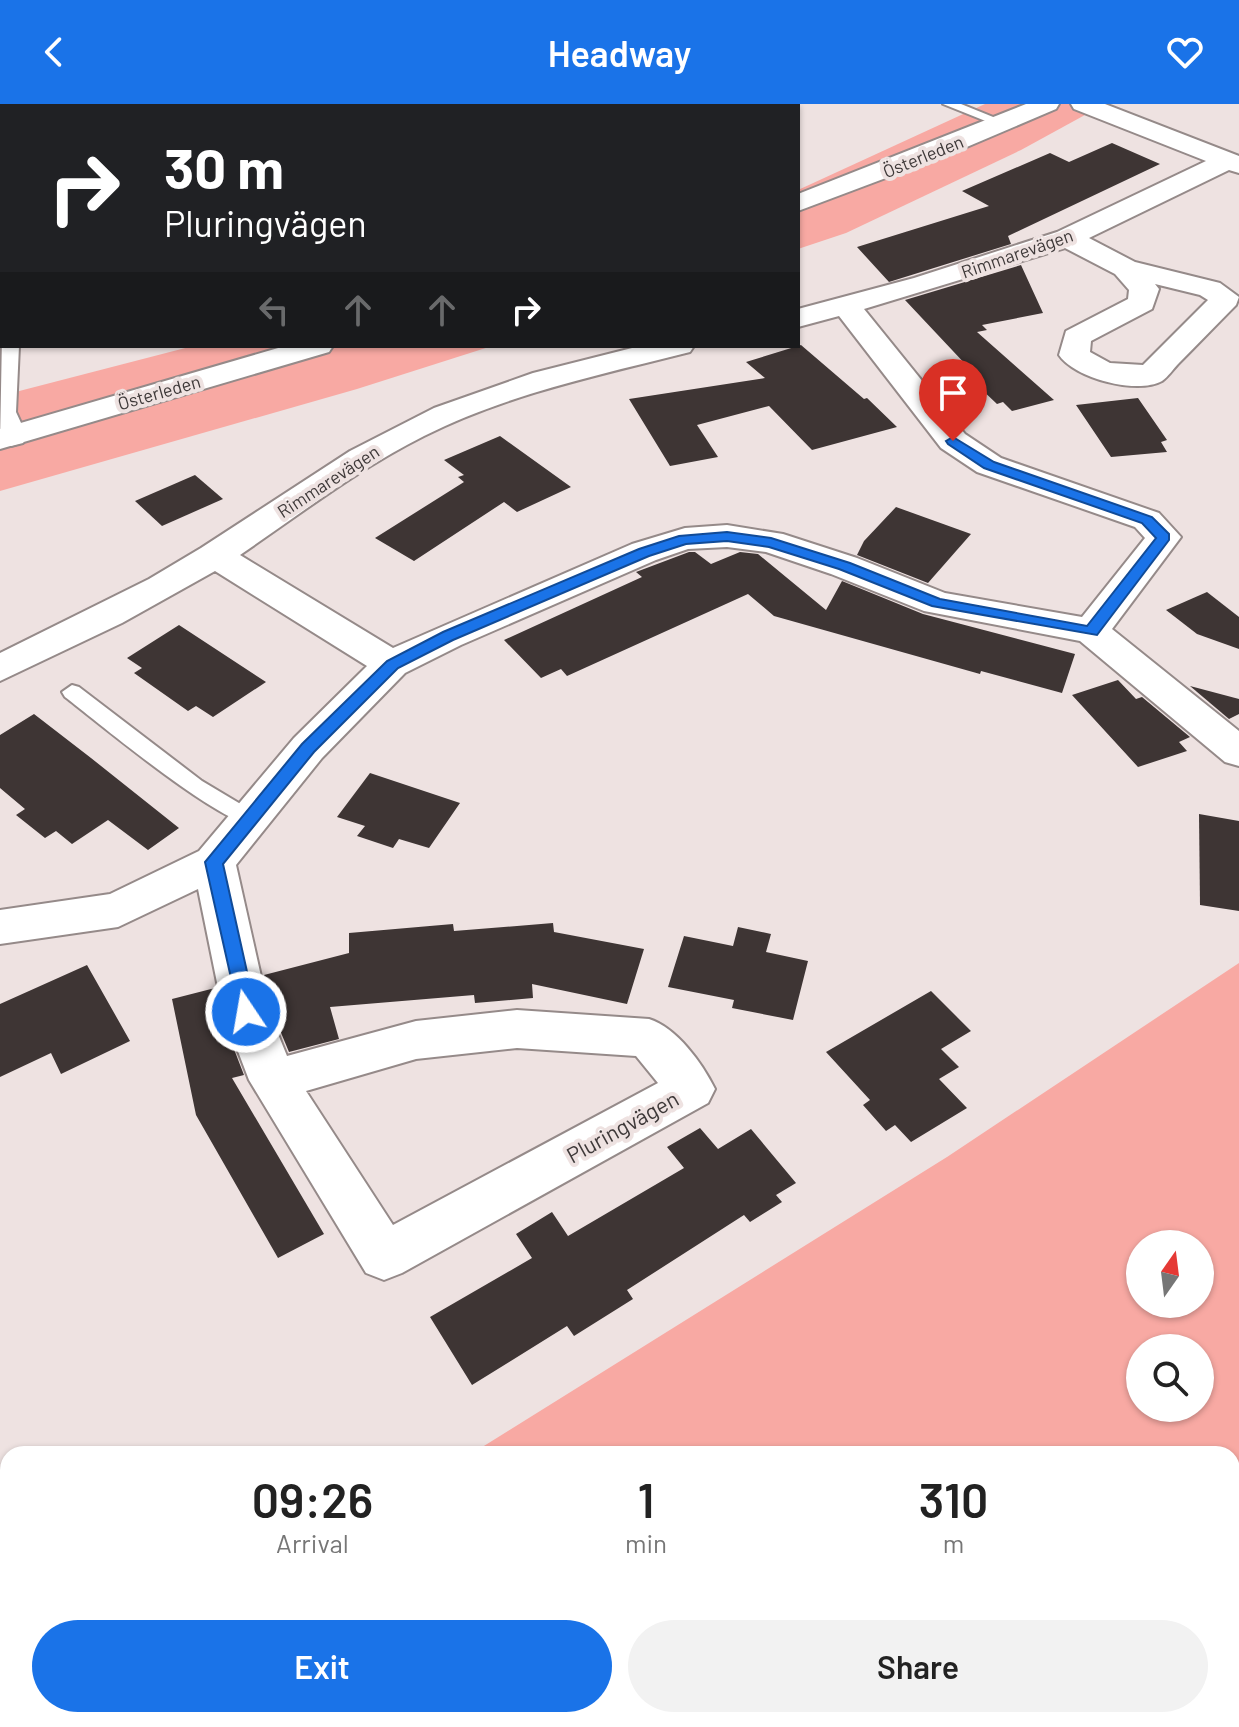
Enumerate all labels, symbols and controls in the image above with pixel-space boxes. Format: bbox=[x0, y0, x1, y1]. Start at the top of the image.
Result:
icon: back bbox=[32, 30, 76, 74]
icon: heart bbox=[1163, 30, 1207, 74]
text: Headway bbox=[548, 31, 691, 74]
street label: Österleden bbox=[879, 130, 967, 182]
text: 30 m bbox=[164, 133, 284, 200]
icon: right bbox=[32, 136, 136, 240]
text: Pluringvägen bbox=[164, 201, 367, 244]
street label: Rimmarevägen bbox=[958, 224, 1076, 282]
icon: left bbox=[252, 288, 296, 332]
icon: ahead bbox=[336, 288, 380, 332]
icon: ahead bbox=[420, 288, 464, 332]
icon: right bbox=[504, 288, 548, 332]
pin bbox=[919, 359, 987, 441]
street label: Österleden bbox=[115, 370, 203, 414]
icon: arrive bbox=[931, 371, 975, 415]
street label: Rimmarevägen bbox=[273, 440, 383, 522]
position arrow bbox=[204, 970, 288, 1054]
street label: Pluringvägen bbox=[562, 1085, 682, 1167]
north arrow bbox=[1126, 1230, 1214, 1318]
map controls bbox=[1126, 1230, 1214, 1422]
button: search bbox=[1126, 1334, 1214, 1422]
text: 09:26 bbox=[252, 1470, 373, 1528]
text: 1 bbox=[637, 1470, 654, 1528]
text: 310 bbox=[919, 1470, 988, 1528]
text: Arrival bbox=[276, 1527, 349, 1558]
text: min bbox=[625, 1527, 667, 1558]
text: m bbox=[943, 1527, 964, 1558]
button: Exit bbox=[32, 1620, 612, 1712]
button: Share bbox=[628, 1620, 1208, 1712]

